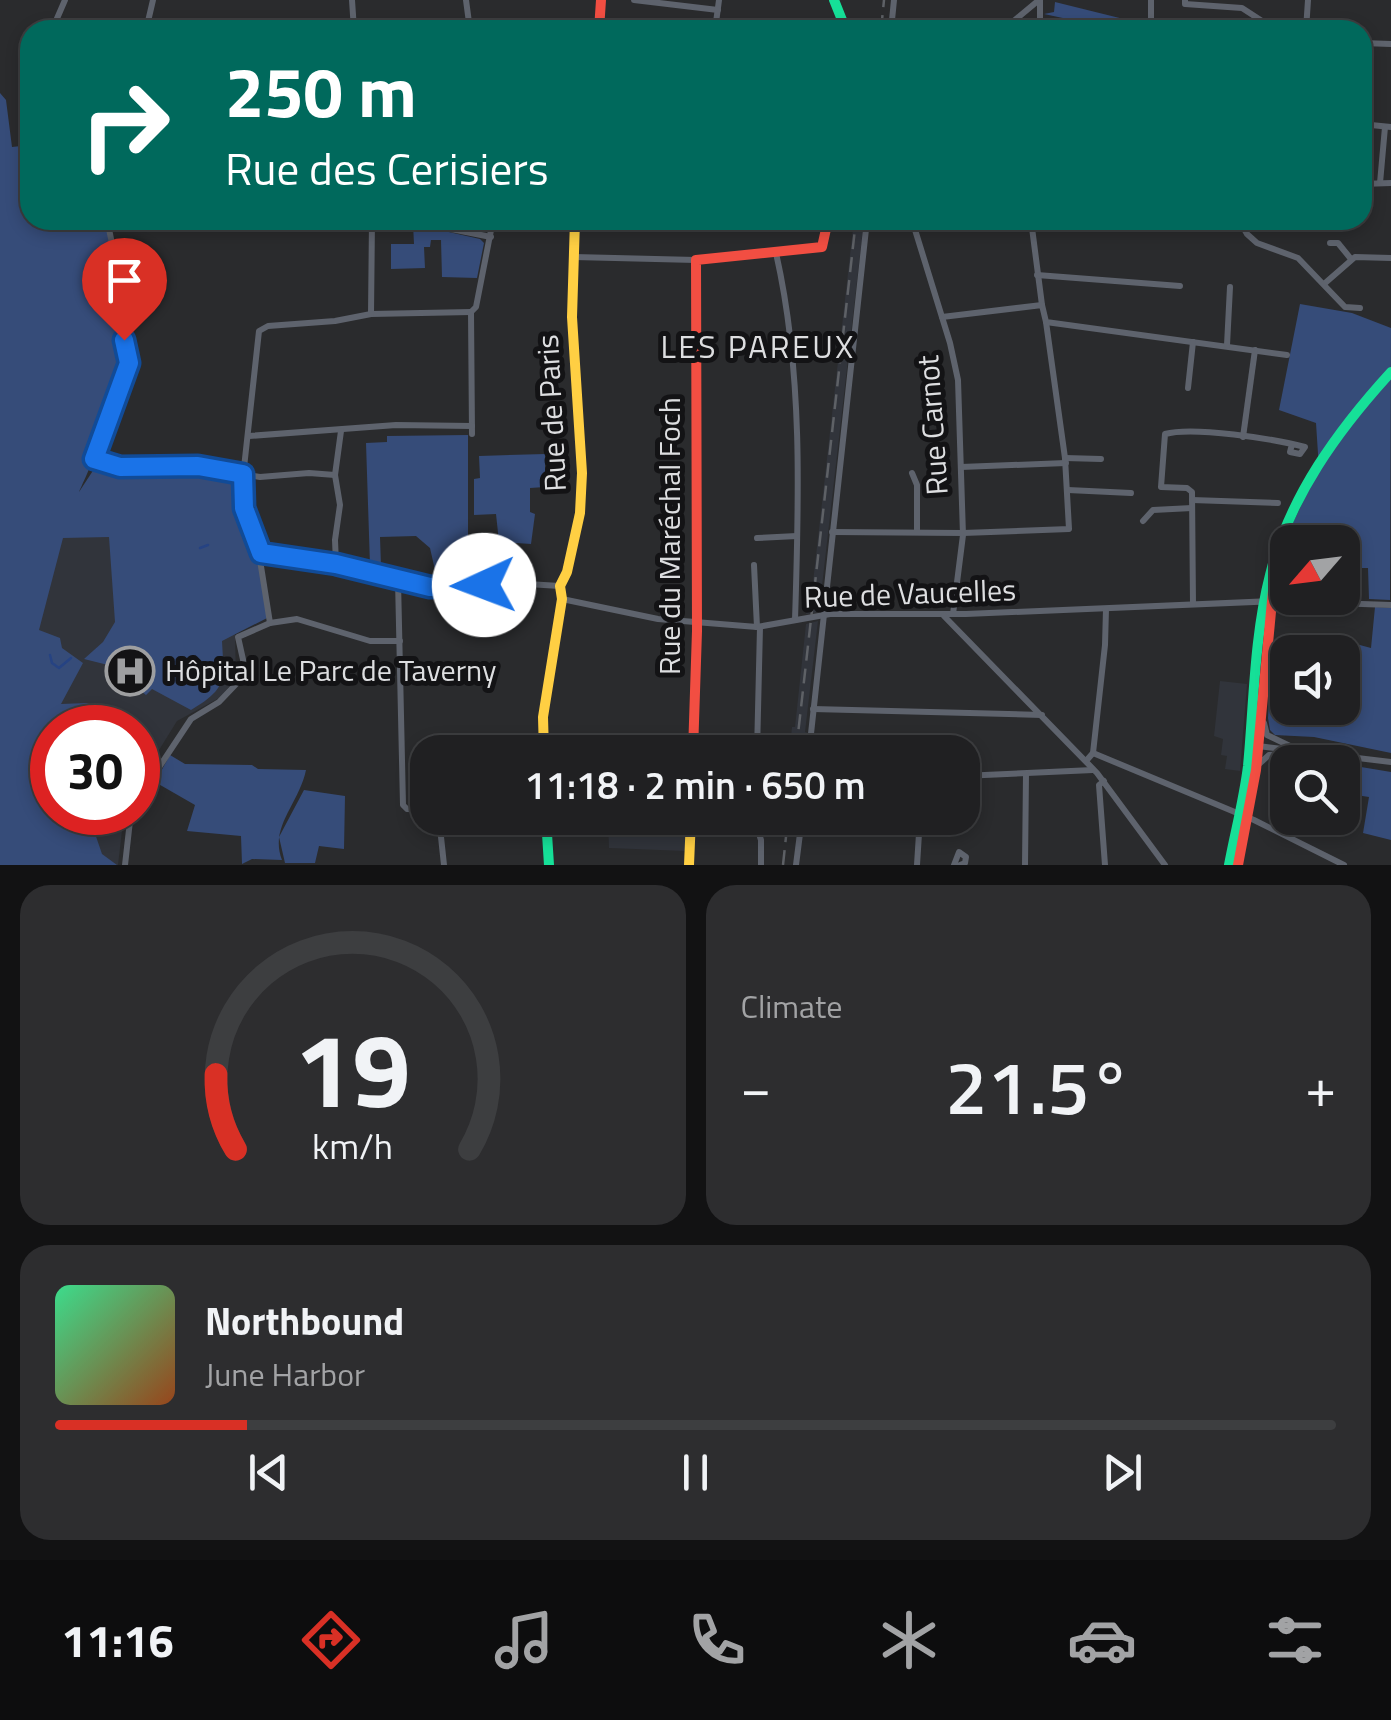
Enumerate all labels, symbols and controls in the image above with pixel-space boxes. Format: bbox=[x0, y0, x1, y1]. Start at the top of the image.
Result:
text: 250 m bbox=[225, 38, 417, 144]
icon: right bbox=[60, 60, 190, 190]
text: Rue des Cerisiers bbox=[225, 134, 549, 202]
pin bbox=[82, 238, 167, 341]
icon: arrive bbox=[97, 253, 152, 308]
district label: LES PAREUX bbox=[660, 322, 856, 370]
street label: Rue de Paris bbox=[524, 333, 578, 493]
street label: Rue Carnot bbox=[904, 353, 960, 497]
street label: Rue du Maréchal Foch bbox=[646, 397, 692, 675]
north arrow bbox=[1270, 525, 1360, 615]
map controls bbox=[1270, 525, 1360, 835]
position arrow bbox=[432, 533, 536, 637]
street label: Rue de Vaucelles bbox=[803, 566, 1017, 620]
button: sound bbox=[1270, 635, 1360, 725]
hospital icon: Hôpital Le Parc de Taverny bbox=[104, 645, 156, 697]
place label: Hôpital Le Parc de Taverny bbox=[165, 647, 497, 693]
speed limit sign: 30 bbox=[30, 705, 160, 835]
button: search bbox=[1270, 745, 1360, 835]
text: 11:18 · 2 min · 650 m bbox=[524, 756, 866, 814]
text: Climate bbox=[741, 982, 842, 1030]
text: 19 bbox=[295, 989, 411, 1147]
text: 21.5° bbox=[945, 1029, 1131, 1143]
text: − bbox=[741, 1045, 771, 1128]
text: + bbox=[1305, 1045, 1336, 1128]
text: km/h bbox=[312, 1118, 393, 1173]
text: Northbound bbox=[205, 1292, 404, 1350]
text: June Harbor bbox=[205, 1350, 365, 1398]
icon: previous bbox=[241, 1445, 296, 1500]
icon: pause bbox=[668, 1445, 723, 1500]
icon: next bbox=[1095, 1445, 1150, 1500]
icon: directions bbox=[296, 1605, 366, 1675]
icon: music bbox=[489, 1605, 559, 1675]
icon: phone bbox=[682, 1605, 752, 1675]
icon: climate bbox=[874, 1605, 944, 1675]
icon: car bbox=[1067, 1605, 1137, 1675]
icon: filters bbox=[1260, 1605, 1330, 1675]
text: 11:16 bbox=[61, 1606, 174, 1674]

